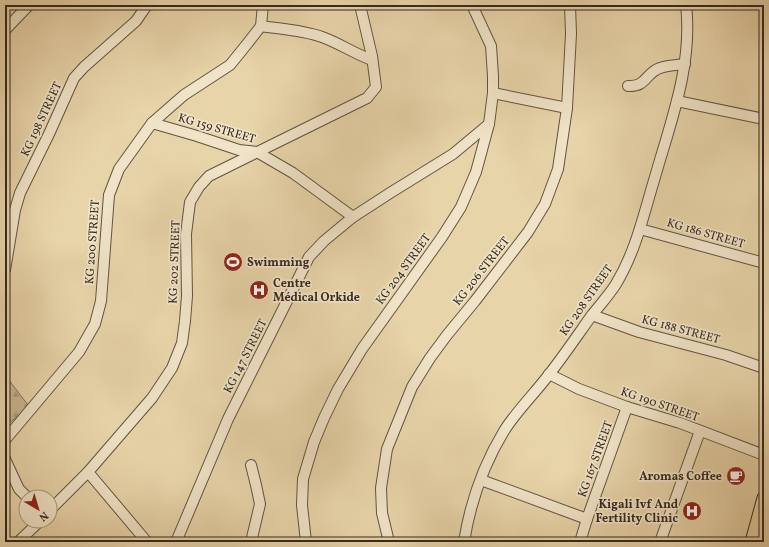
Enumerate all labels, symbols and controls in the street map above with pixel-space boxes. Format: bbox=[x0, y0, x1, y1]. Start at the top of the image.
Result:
street label: KG 198 STREET bbox=[18, 80, 66, 159]
street label: KG 159 STREET bbox=[176, 110, 257, 148]
street label: KG 200 STREET bbox=[82, 199, 104, 285]
street label: KG 186 STREET bbox=[665, 215, 747, 253]
street label: KG 202 STREET bbox=[166, 220, 184, 304]
street label: KG 204 STREET bbox=[373, 231, 435, 308]
street label: KG 206 STREET bbox=[450, 234, 514, 309]
sports icon: Swimming bbox=[222, 251, 244, 273]
place label: Swimming bbox=[247, 255, 310, 271]
street label: KG 208 STREET bbox=[556, 262, 617, 339]
place label: Centre Médical Orkide bbox=[273, 276, 360, 306]
hospital icon: Centre Médical Orkide bbox=[248, 279, 270, 301]
street label: KG 188 STREET bbox=[640, 312, 722, 348]
street label: KG 147 STREET bbox=[220, 317, 271, 396]
street label: KG 190 STREET bbox=[618, 384, 701, 426]
street label: KG 167 STREET bbox=[575, 419, 617, 500]
cafe icon: Aromas Coffee bbox=[725, 465, 747, 487]
place label: Aromas Coffee bbox=[639, 469, 722, 485]
north arrow bbox=[18, 489, 58, 529]
place label: Kigali Ivf And Fertility Clinic bbox=[596, 497, 679, 527]
hospital icon: Kigali Ivf And Fertility Clinic bbox=[681, 500, 703, 522]
text: N bbox=[35, 507, 51, 524]

